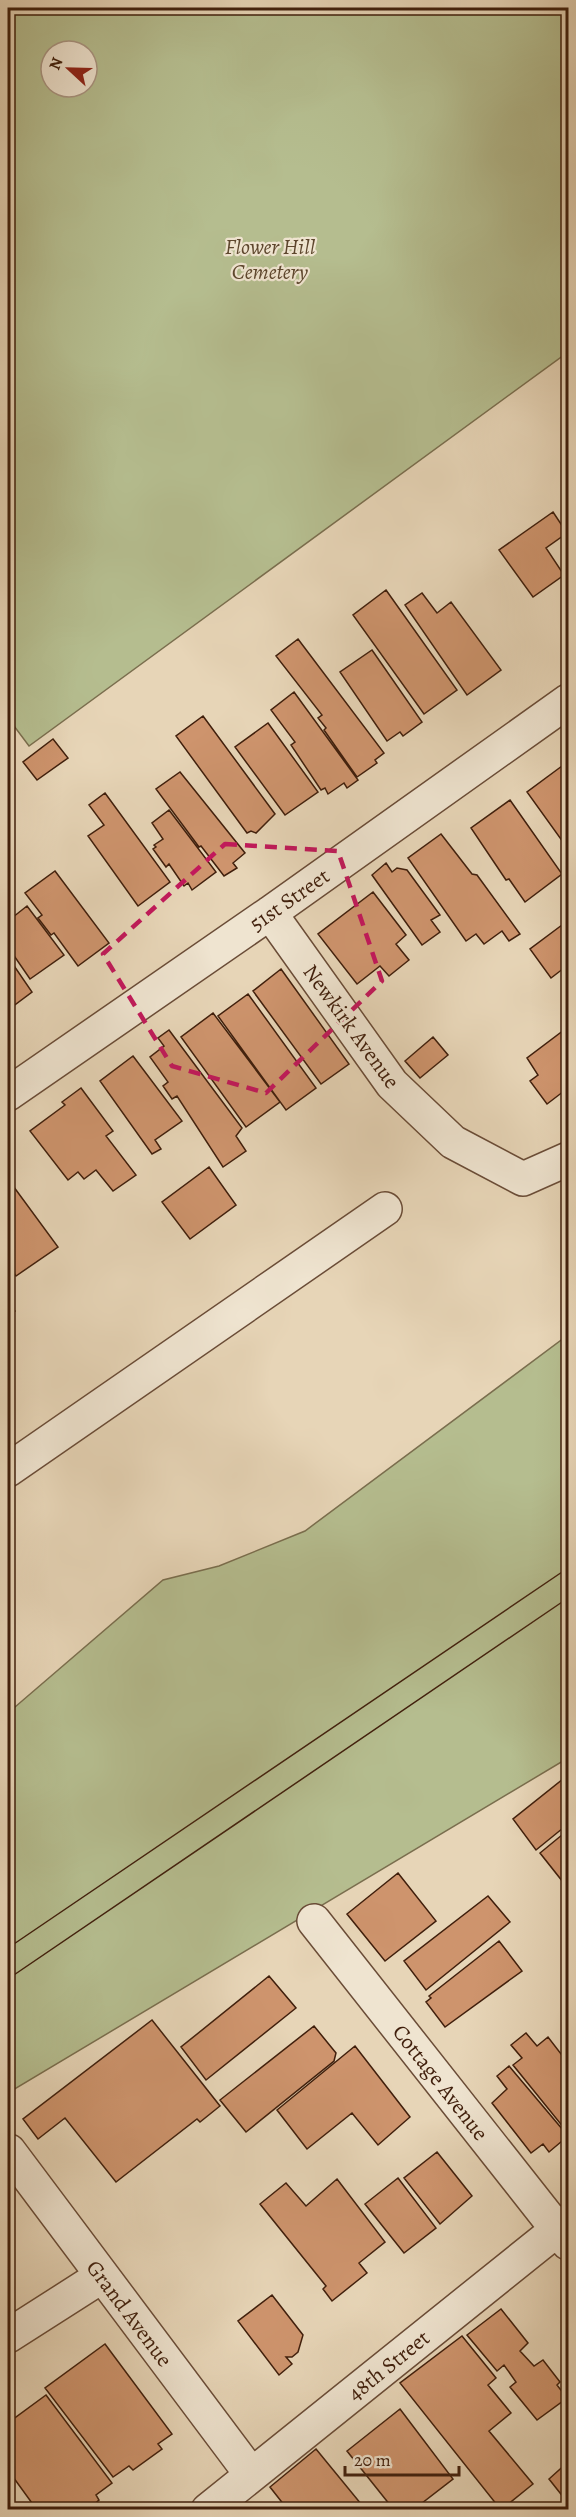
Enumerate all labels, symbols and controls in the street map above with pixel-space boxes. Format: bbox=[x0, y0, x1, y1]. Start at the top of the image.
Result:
north arrow bbox=[39, 39, 99, 99]
text: N bbox=[44, 54, 69, 73]
park label: Flower Hill Cemetery bbox=[225, 232, 316, 287]
street label: 51st Street bbox=[243, 861, 336, 938]
street label: Newkirk Avenue bbox=[296, 958, 407, 1095]
street label: Cottage Avenue bbox=[385, 2018, 495, 2147]
street label: Grand Avenue bbox=[79, 2254, 179, 2373]
street label: 48th Street bbox=[341, 2323, 436, 2408]
scale bar bbox=[345, 2439, 459, 2477]
text: 20 m bbox=[354, 2448, 391, 2472]

